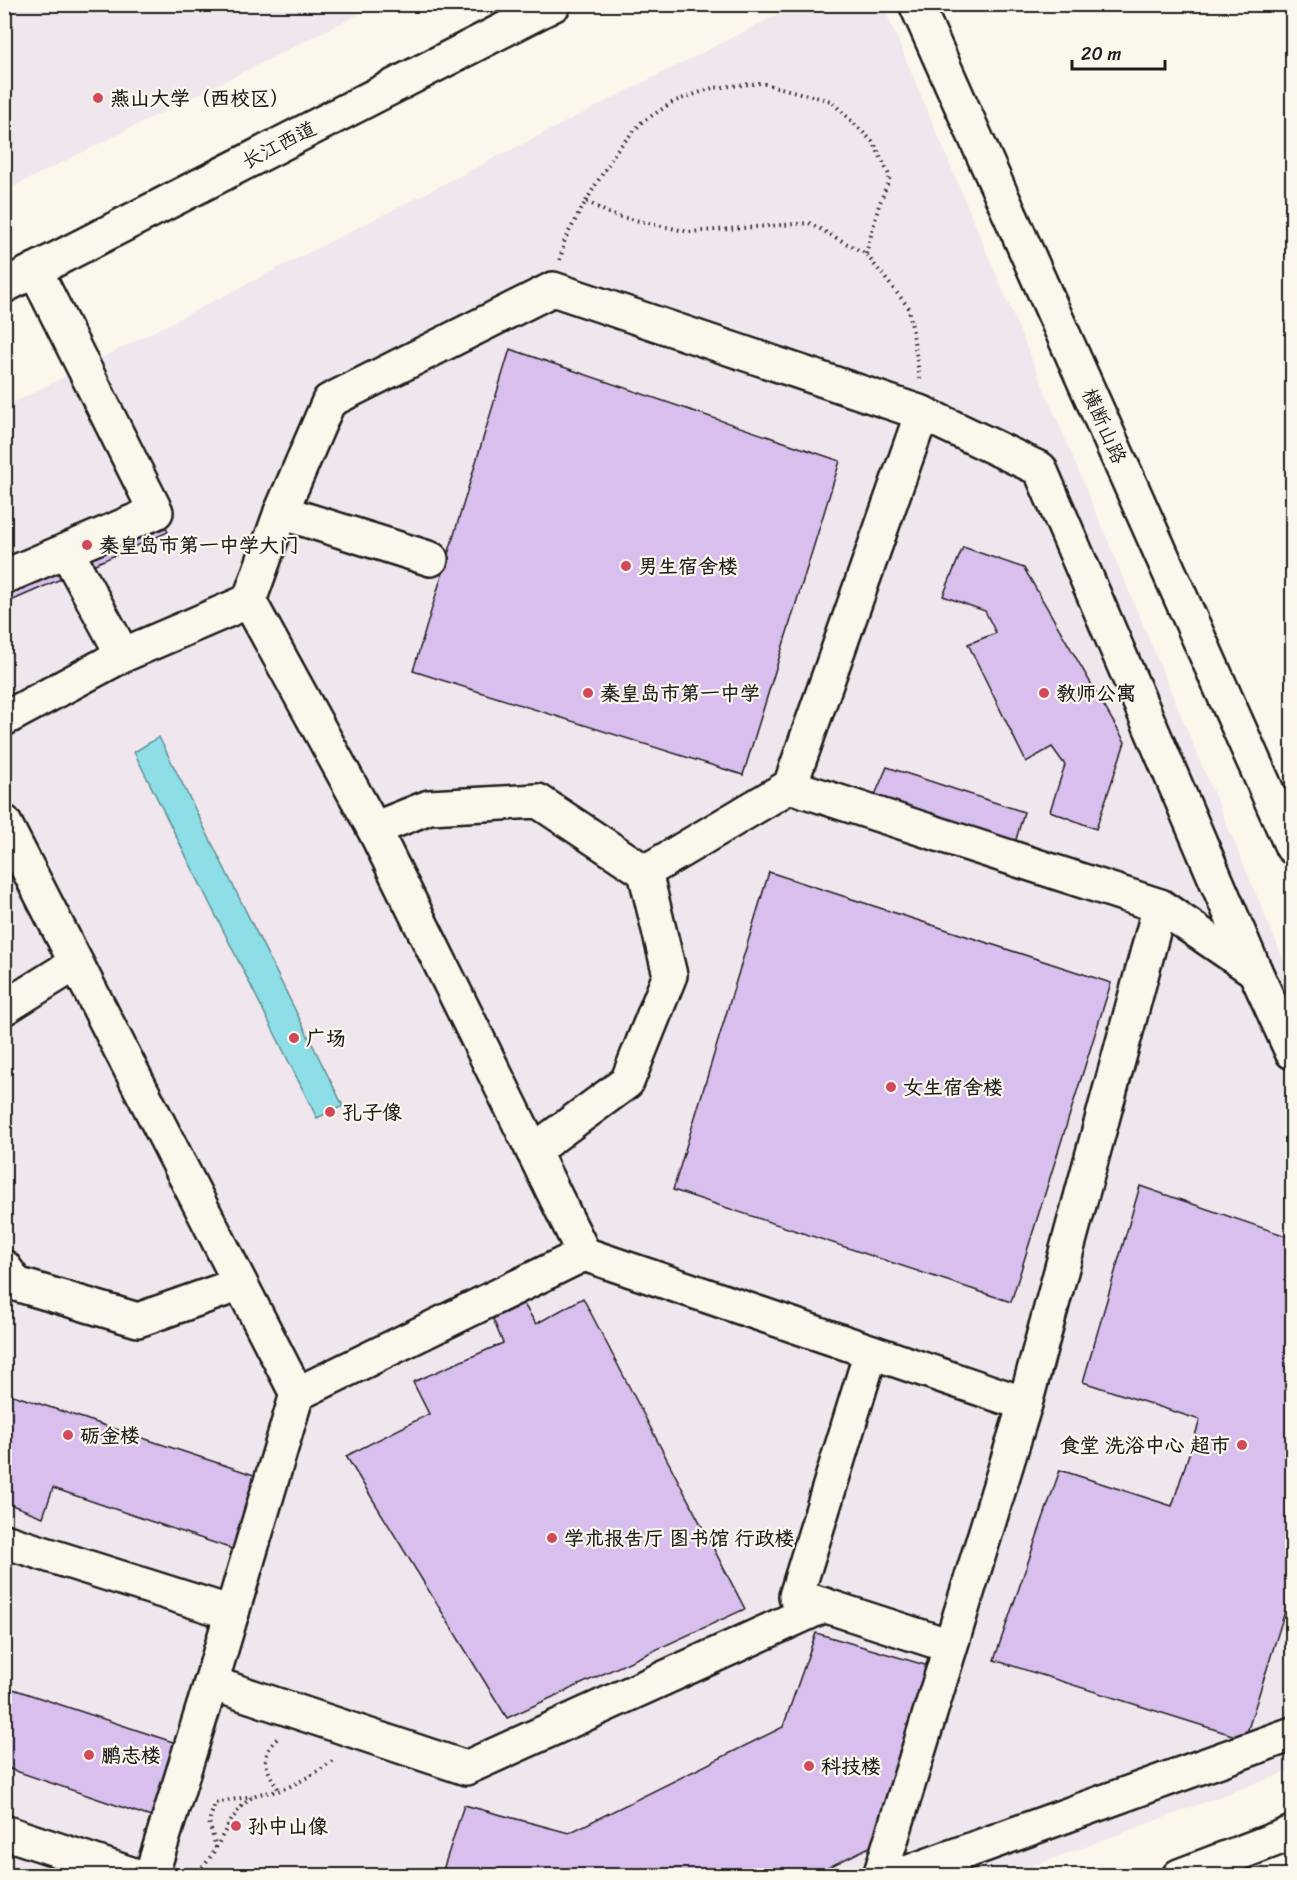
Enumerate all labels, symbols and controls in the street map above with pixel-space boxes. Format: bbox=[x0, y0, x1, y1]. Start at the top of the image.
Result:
scale bar bbox=[1072, 33, 1165, 71]
text: 20 m bbox=[1081, 38, 1121, 70]
place label: 燕山大学（西校区） bbox=[110, 81, 290, 116]
marker: 燕山大学（西校区） bbox=[91, 91, 105, 105]
street label: 长江西道 bbox=[235, 111, 323, 179]
street label: 横断山路 bbox=[1072, 382, 1137, 471]
place label: 秦皇岛市第一中学大门 bbox=[99, 528, 299, 563]
marker: 秦皇岛市第一中学大门 bbox=[80, 538, 94, 552]
place label: 男生宿舍楼 bbox=[638, 549, 738, 584]
marker: 男生宿舍楼 bbox=[619, 559, 633, 573]
place label: 秦皇岛市第一中学 bbox=[600, 676, 760, 711]
place label: 教师公寓 bbox=[1056, 676, 1136, 711]
marker: 秦皇岛市第一中学 bbox=[581, 686, 595, 700]
marker: 教师公寓 bbox=[1037, 686, 1051, 700]
place label: 广场 bbox=[306, 1021, 346, 1056]
marker: 广场 bbox=[287, 1031, 301, 1045]
place label: 女生宿舍楼 bbox=[903, 1070, 1003, 1105]
marker: 女生宿舍楼 bbox=[884, 1080, 898, 1094]
place label: 孔子像 bbox=[342, 1095, 402, 1130]
marker: 孔子像 bbox=[323, 1105, 337, 1119]
place label: 砺金楼 bbox=[80, 1418, 140, 1453]
marker: 砺金楼 bbox=[61, 1428, 75, 1442]
place label: 食堂 洗浴中心 超市 bbox=[1060, 1428, 1230, 1463]
marker: 食堂 洗浴中心 超市 bbox=[1235, 1438, 1249, 1452]
place label: 学术报告厅 图书馆 行政楼 bbox=[564, 1521, 794, 1556]
marker: 学术报告厅 图书馆 行政楼 bbox=[545, 1531, 559, 1545]
place label: 鹏志楼 bbox=[101, 1738, 161, 1773]
marker: 鹏志楼 bbox=[82, 1748, 96, 1762]
place label: 科技楼 bbox=[821, 1749, 881, 1784]
marker: 科技楼 bbox=[802, 1759, 816, 1773]
place label: 孙中山像 bbox=[248, 1809, 328, 1844]
marker: 孙中山像 bbox=[229, 1819, 243, 1833]

